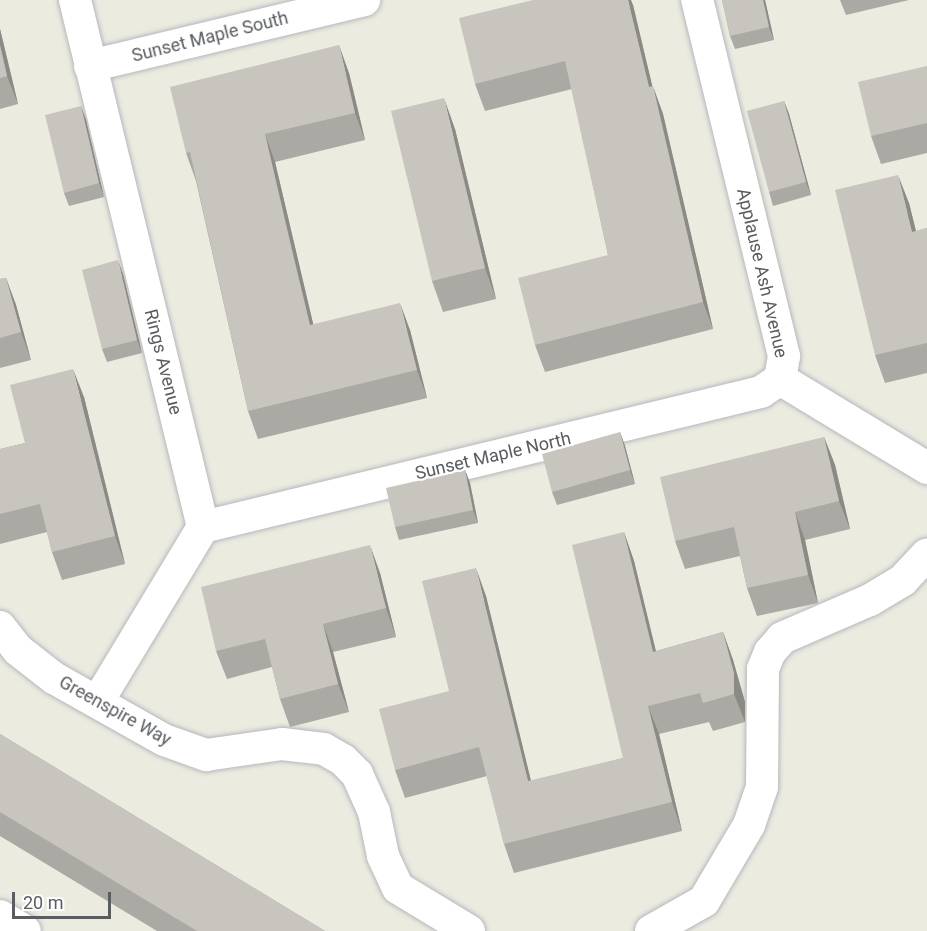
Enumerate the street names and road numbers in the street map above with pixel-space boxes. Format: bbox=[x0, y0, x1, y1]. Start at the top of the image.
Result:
street label: Sunset Maple South bbox=[130, 7, 290, 67]
street label: Applause Ash Avenue bbox=[732, 186, 792, 360]
street label: Rings Avenue bbox=[139, 307, 187, 417]
street label: Sunset Maple North bbox=[413, 428, 573, 484]
street label: Greenspire Way bbox=[55, 671, 175, 751]

